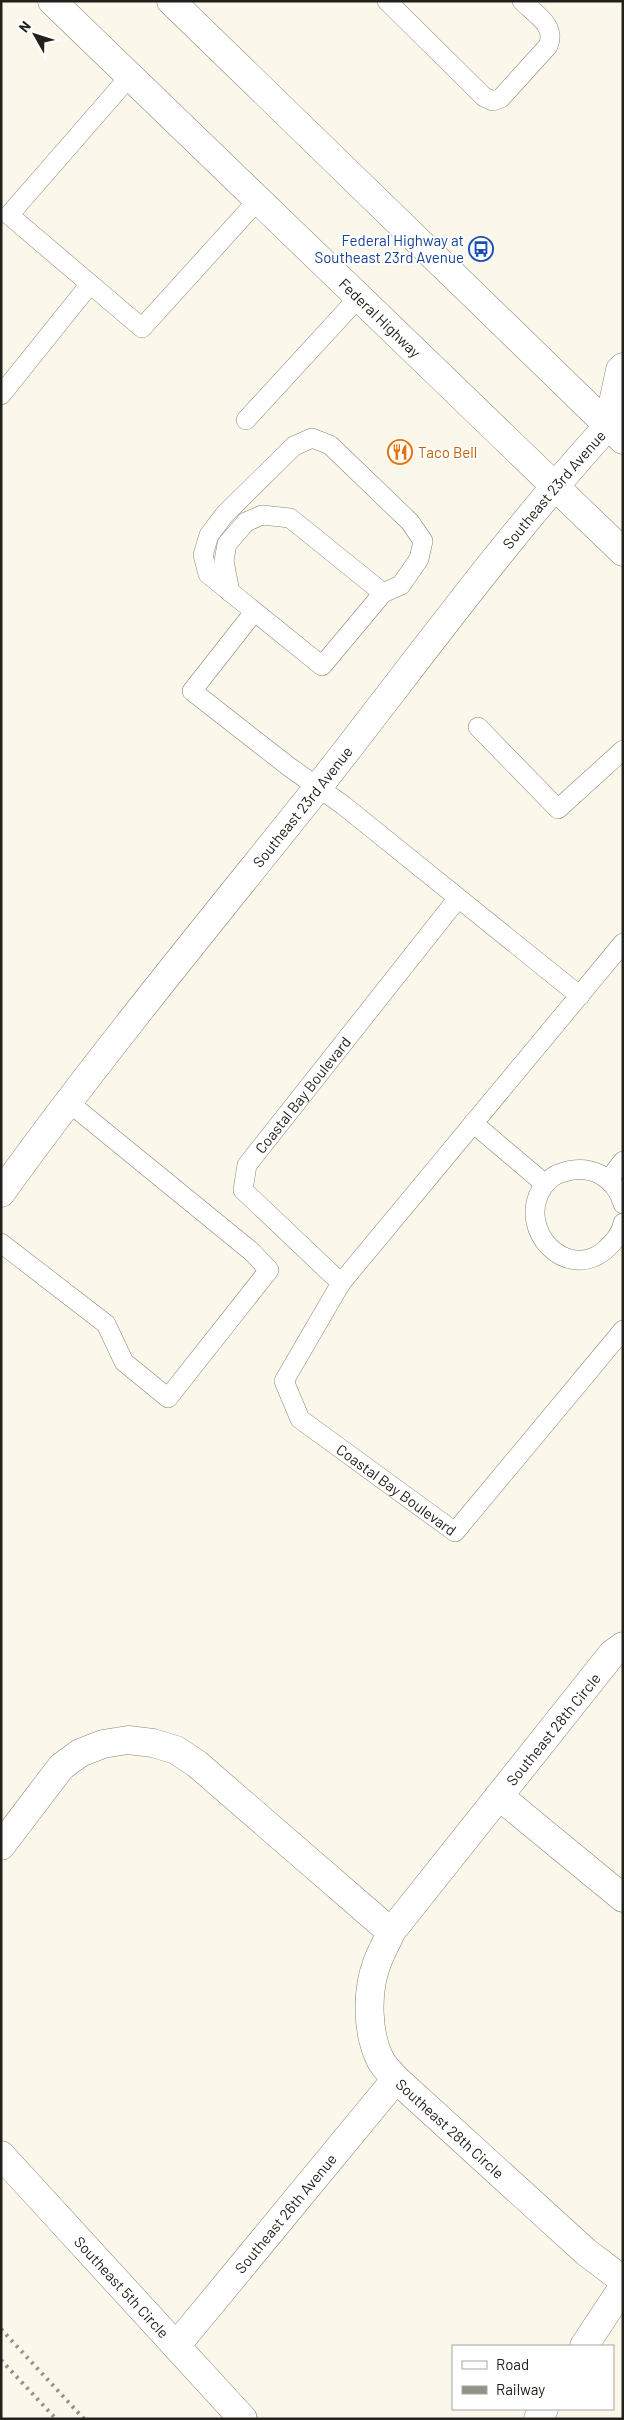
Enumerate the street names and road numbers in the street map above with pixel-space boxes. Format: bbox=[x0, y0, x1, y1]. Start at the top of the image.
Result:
street label: Federal Highway bbox=[336, 274, 425, 361]
street label: Southeast 23rd Avenue bbox=[498, 426, 609, 552]
street label: Southeast 23rd Avenue bbox=[249, 742, 356, 871]
street label: Coastal Bay Boulevard bbox=[251, 1033, 354, 1157]
street label: Coastal Bay Boulevard bbox=[333, 1440, 460, 1539]
street label: Southeast 28th Circle bbox=[502, 1669, 604, 1789]
street label: Southeast 28th Circle bbox=[392, 2075, 508, 2182]
street label: Southeast 26th Avenue bbox=[231, 2150, 340, 2277]
street label: Southeast 5th Circle bbox=[71, 2232, 173, 2342]

